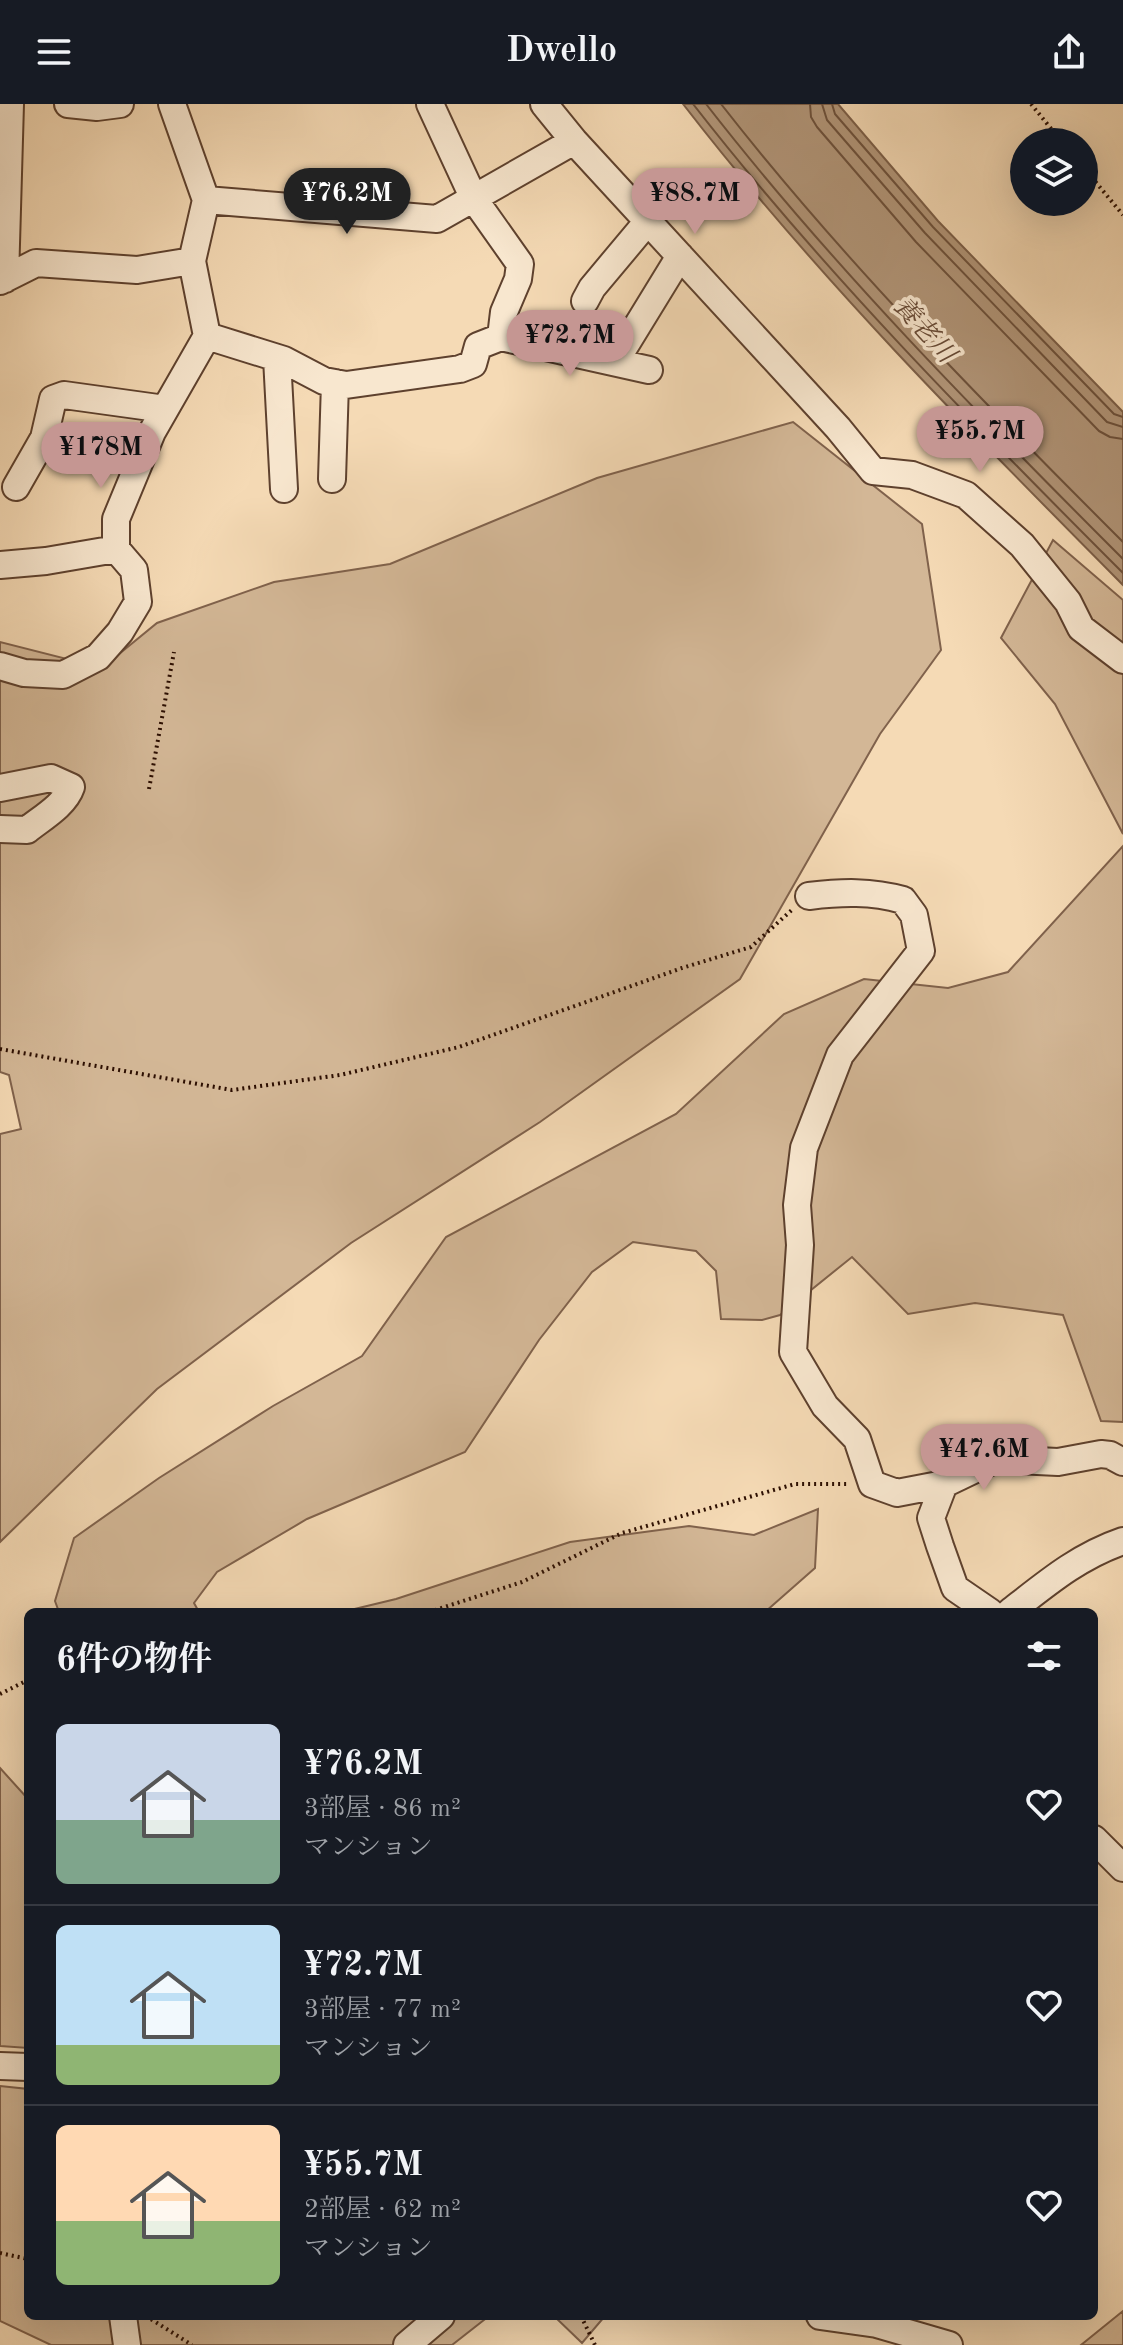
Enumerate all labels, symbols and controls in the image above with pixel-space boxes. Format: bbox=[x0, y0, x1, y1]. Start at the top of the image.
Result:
icon: menu bbox=[32, 30, 76, 74]
icon: share bbox=[1047, 30, 1091, 74]
text: Dwello bbox=[506, 34, 617, 70]
map controls bbox=[1010, 128, 1098, 216]
button: layers bbox=[1010, 128, 1098, 216]
pin: ¥76.2M bbox=[282, 168, 412, 236]
pin: ¥88.7M bbox=[630, 168, 760, 236]
text: ¥76.2M bbox=[302, 181, 392, 207]
text: ¥88.7M bbox=[650, 181, 740, 207]
water label: 養老川 bbox=[888, 291, 963, 370]
pin: ¥72.7M bbox=[505, 310, 635, 378]
text: ¥72.7M bbox=[525, 323, 615, 349]
pin: ¥55.7M bbox=[915, 406, 1045, 474]
text: ¥55.7M bbox=[935, 419, 1025, 445]
pin: ¥178M bbox=[45, 422, 157, 490]
text: ¥178M bbox=[59, 435, 143, 461]
pin: ¥47.6M bbox=[919, 1424, 1049, 1492]
text: ¥47.6M bbox=[939, 1437, 1029, 1463]
icon: filters bbox=[1022, 1634, 1066, 1678]
text: 6件の物件 bbox=[56, 1644, 212, 1678]
text: ¥76.2M bbox=[304, 1748, 423, 1782]
icon: home bbox=[120, 1756, 216, 1852]
icon: heart bbox=[1022, 1782, 1066, 1826]
text: 3部屋 · 86 m² bbox=[304, 1796, 461, 1822]
text: マンション bbox=[304, 1835, 433, 1861]
text: ¥72.7M bbox=[304, 1949, 423, 1983]
icon: home bbox=[120, 1957, 216, 2053]
icon: heart bbox=[1022, 1983, 1066, 2027]
text: 3部屋 · 77 m² bbox=[304, 1997, 461, 2023]
text: マンション bbox=[304, 2036, 433, 2062]
text: ¥55.7M bbox=[304, 2149, 423, 2183]
icon: home bbox=[120, 2157, 216, 2253]
icon: heart bbox=[1022, 2183, 1066, 2227]
text: 2部屋 · 62 m² bbox=[304, 2197, 461, 2223]
text: マンション bbox=[304, 2236, 433, 2262]

